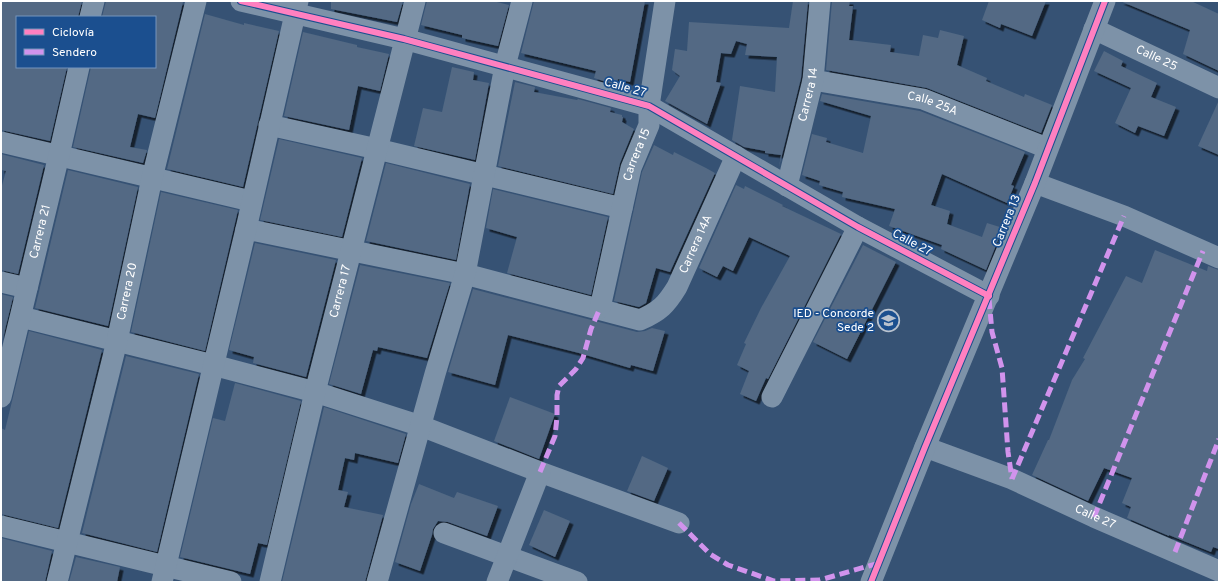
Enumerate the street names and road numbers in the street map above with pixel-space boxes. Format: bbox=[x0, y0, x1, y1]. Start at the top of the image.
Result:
street label: Calle 25 bbox=[1133, 42, 1180, 75]
street label: Carrera 14 bbox=[795, 67, 822, 123]
street label: Calle 27 bbox=[602, 74, 648, 102]
street label: Calle 25A bbox=[906, 88, 960, 120]
street label: Carrera 15 bbox=[620, 126, 655, 182]
street label: Carrera 13 bbox=[989, 192, 1025, 250]
street label: Carrera 21 bbox=[26, 203, 55, 260]
street label: Carrera 14A bbox=[676, 212, 716, 276]
street label: Calle 27 bbox=[889, 226, 935, 260]
street label: Carrera 20 bbox=[114, 261, 142, 322]
street label: Carrera 17 bbox=[326, 263, 355, 320]
street label: Calle 27 bbox=[1072, 501, 1118, 533]

